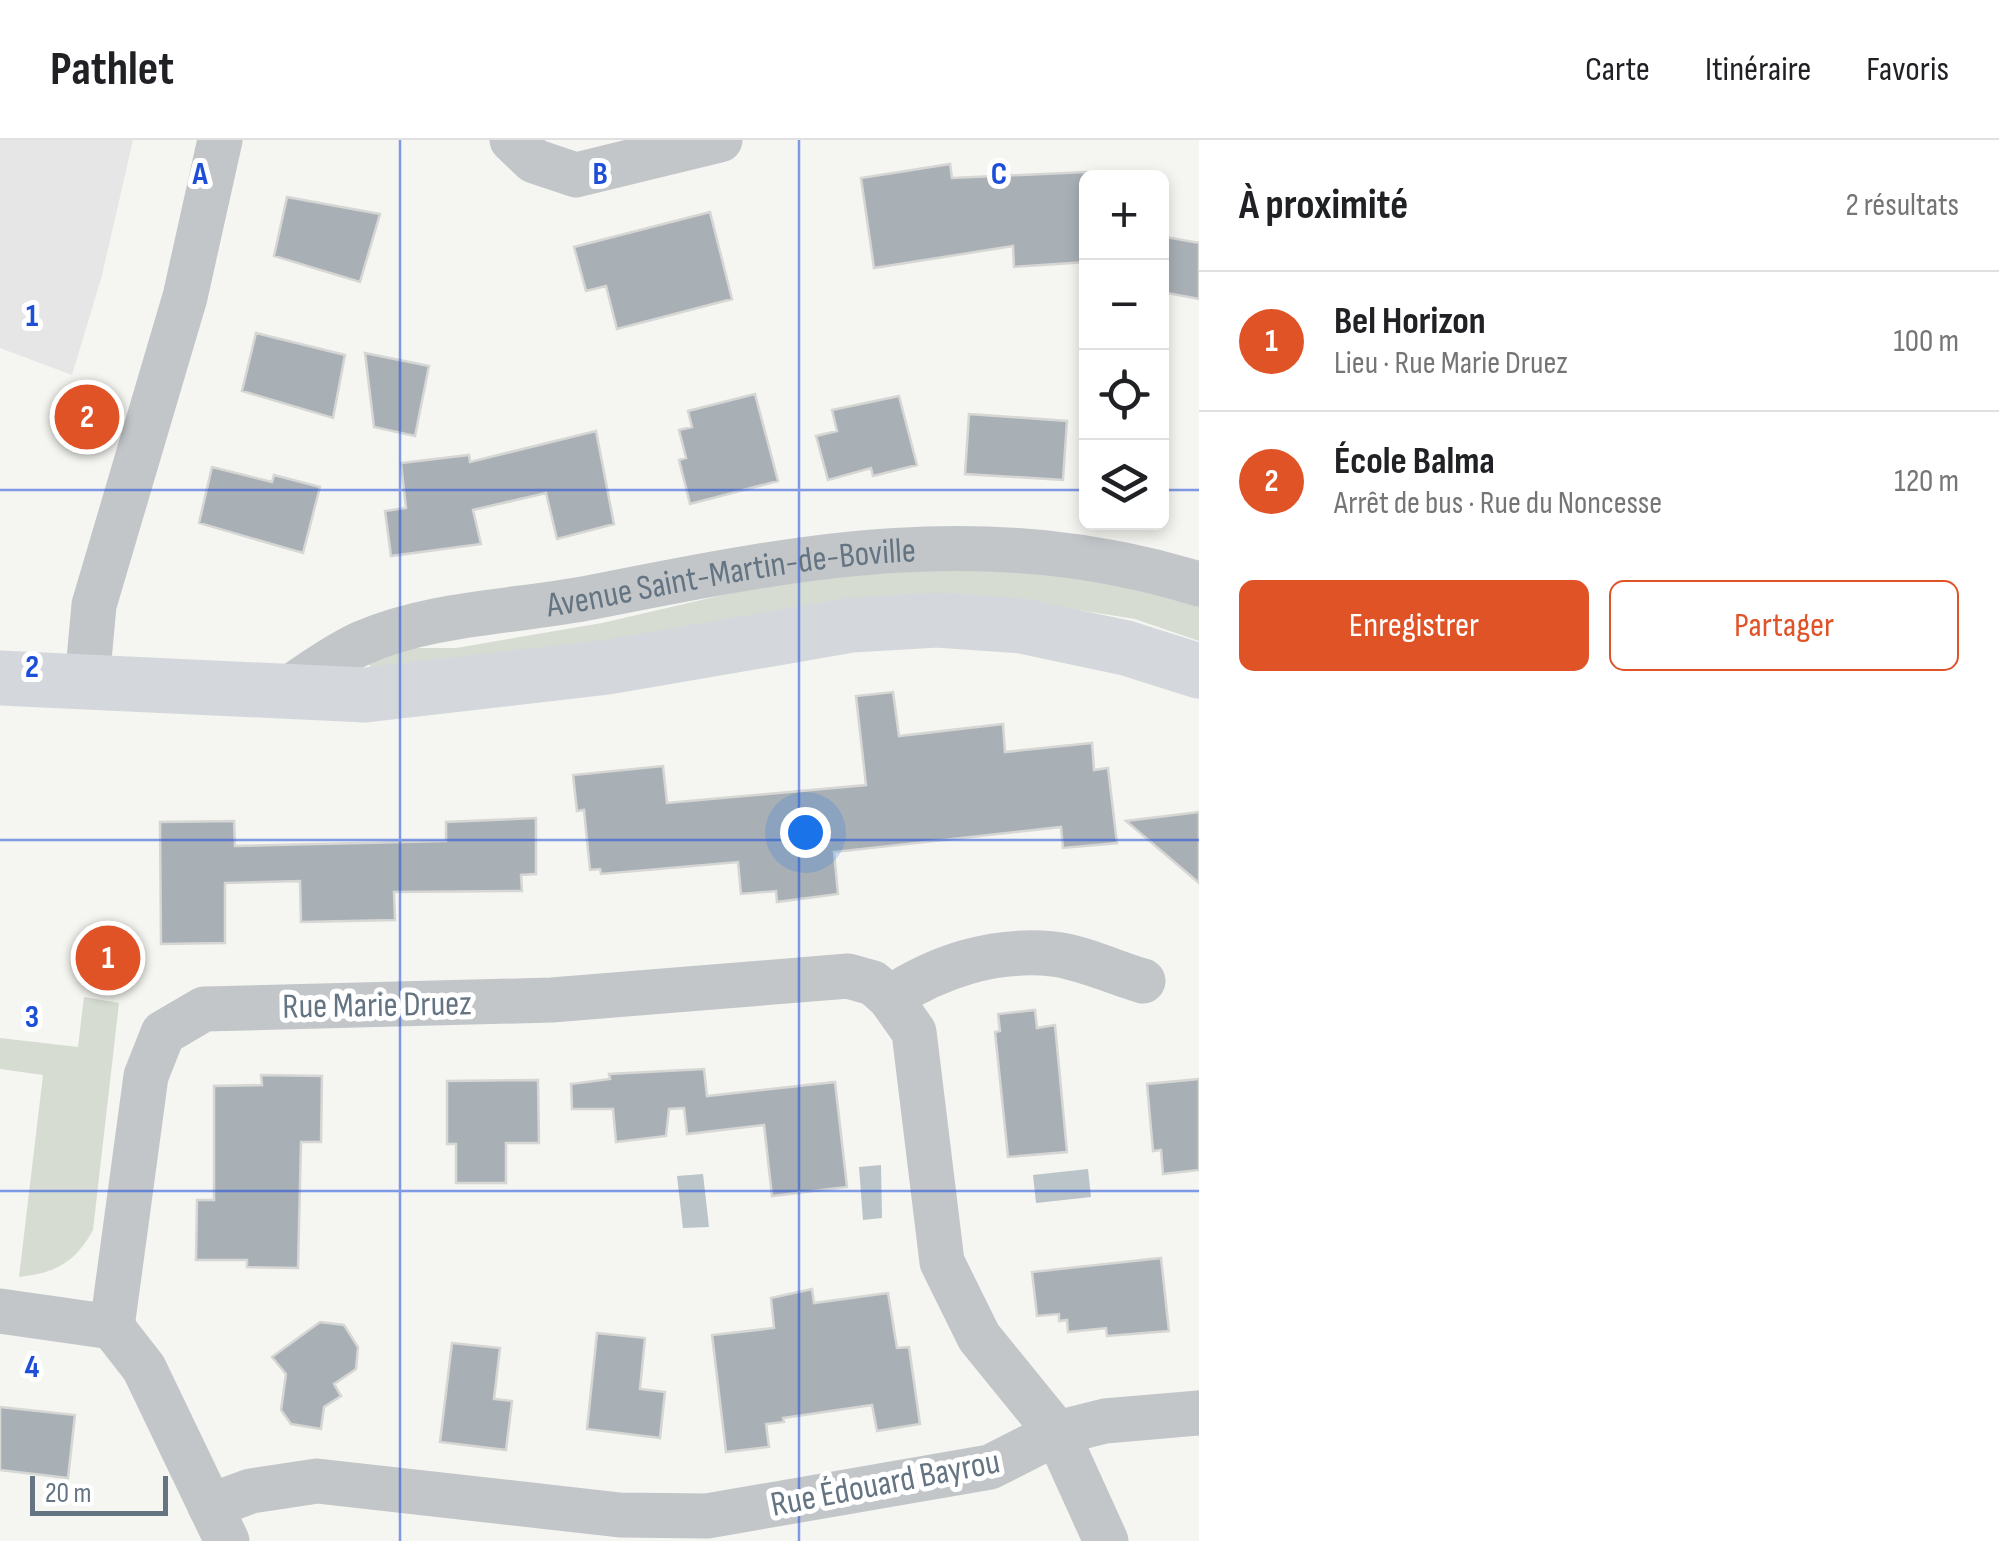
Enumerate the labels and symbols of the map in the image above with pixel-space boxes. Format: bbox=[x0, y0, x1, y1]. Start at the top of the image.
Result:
text: A bbox=[191, 155, 208, 194]
text: B bbox=[592, 155, 608, 194]
text: C bbox=[991, 155, 1007, 194]
text: 1 bbox=[26, 297, 39, 336]
pin: 2 bbox=[54, 380, 120, 454]
street label: Avenue Saint-Martin-de-Boville bbox=[543, 529, 917, 627]
text: 2 bbox=[25, 648, 39, 687]
your location bbox=[780, 807, 831, 858]
pin: 1 bbox=[76, 920, 140, 996]
street label: Rue Marie Druez bbox=[282, 982, 472, 1029]
text: 3 bbox=[25, 998, 39, 1037]
text: 4 bbox=[25, 1348, 40, 1387]
street label: Rue Édouard Bayrou bbox=[767, 1440, 1004, 1527]
scale bar bbox=[30, 1471, 168, 1516]

